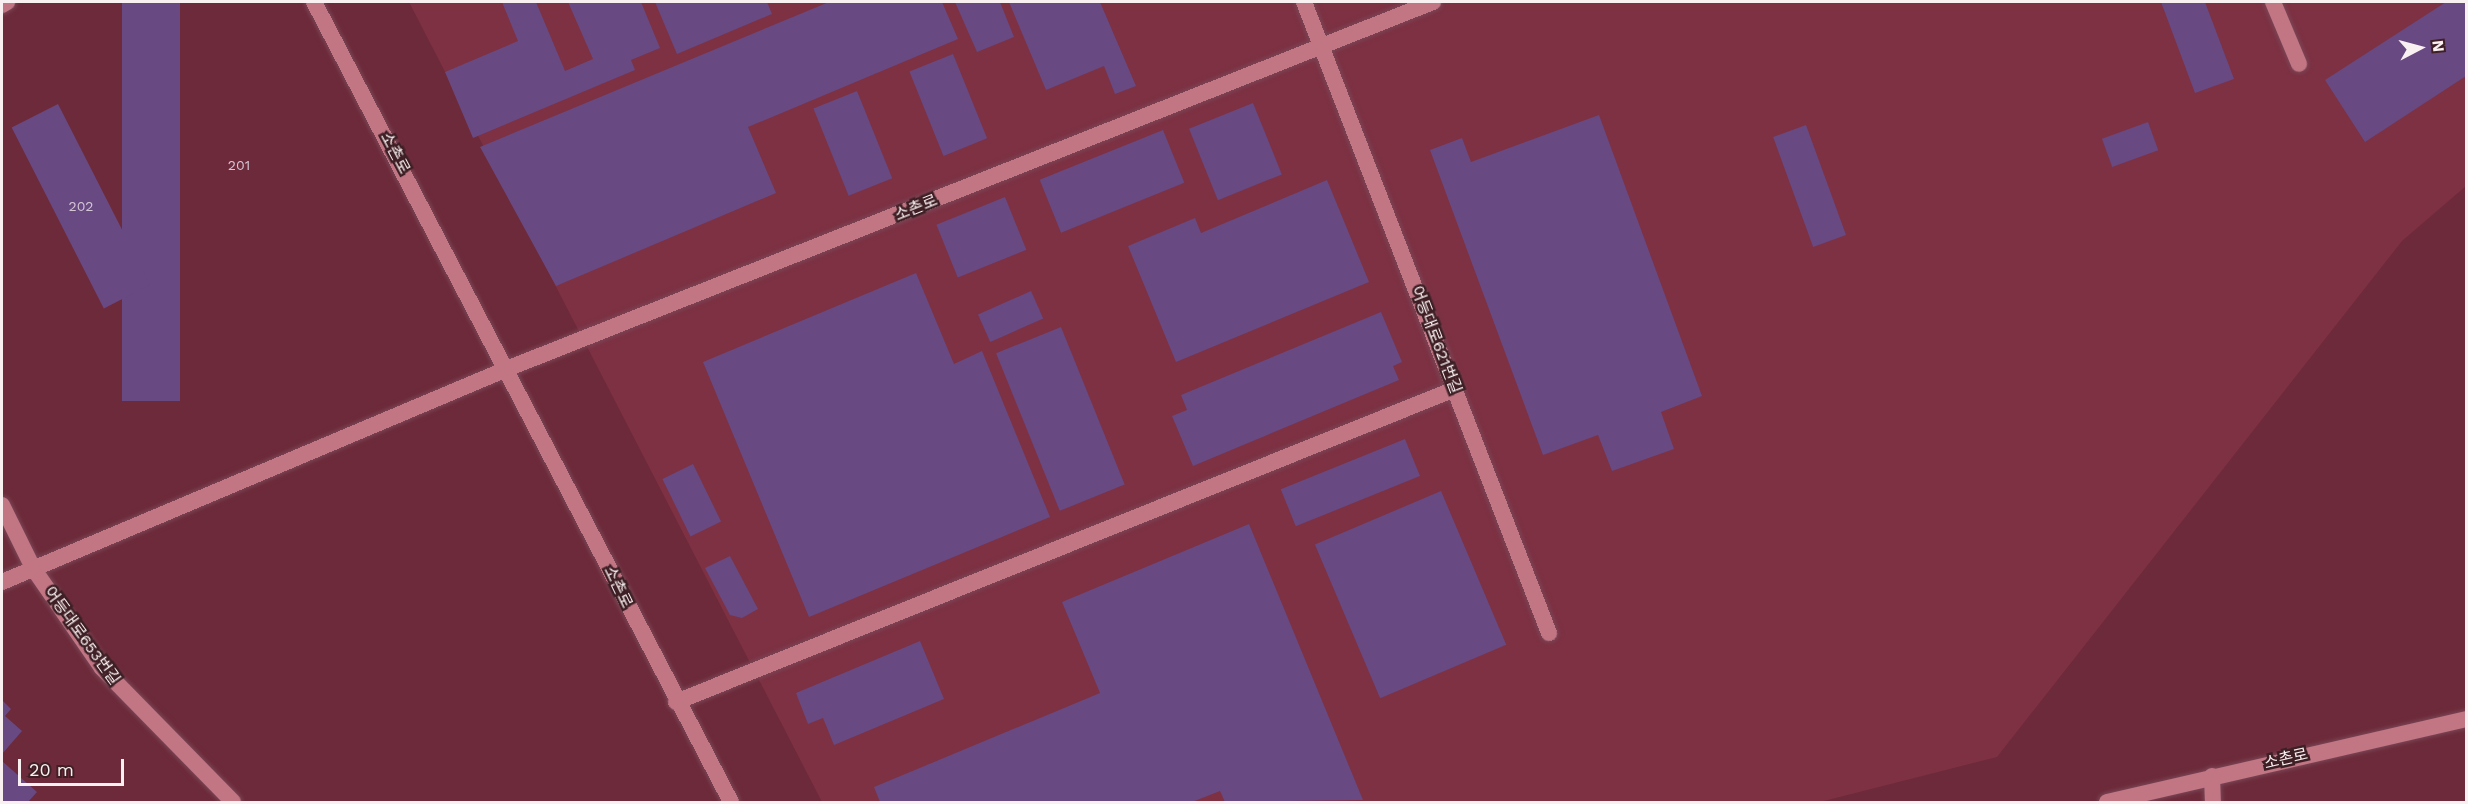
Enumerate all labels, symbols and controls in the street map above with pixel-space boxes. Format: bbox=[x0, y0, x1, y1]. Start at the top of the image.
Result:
north arrow bbox=[2390, 18, 2450, 78]
text: N bbox=[2428, 39, 2448, 53]
street label: 소촌로 bbox=[376, 129, 414, 177]
house number: 201 bbox=[228, 157, 250, 173]
street label: 소촌로 bbox=[892, 191, 940, 225]
house number: 202 bbox=[68, 198, 94, 214]
street label: 어등대로621번길 bbox=[1407, 284, 1465, 396]
street label: 소촌로 bbox=[600, 563, 636, 611]
street label: 어등대로653번길 bbox=[40, 583, 124, 689]
street label: 소촌로 bbox=[2262, 745, 2310, 773]
scale bar bbox=[21, 747, 128, 785]
text: 20 m bbox=[29, 759, 74, 780]

